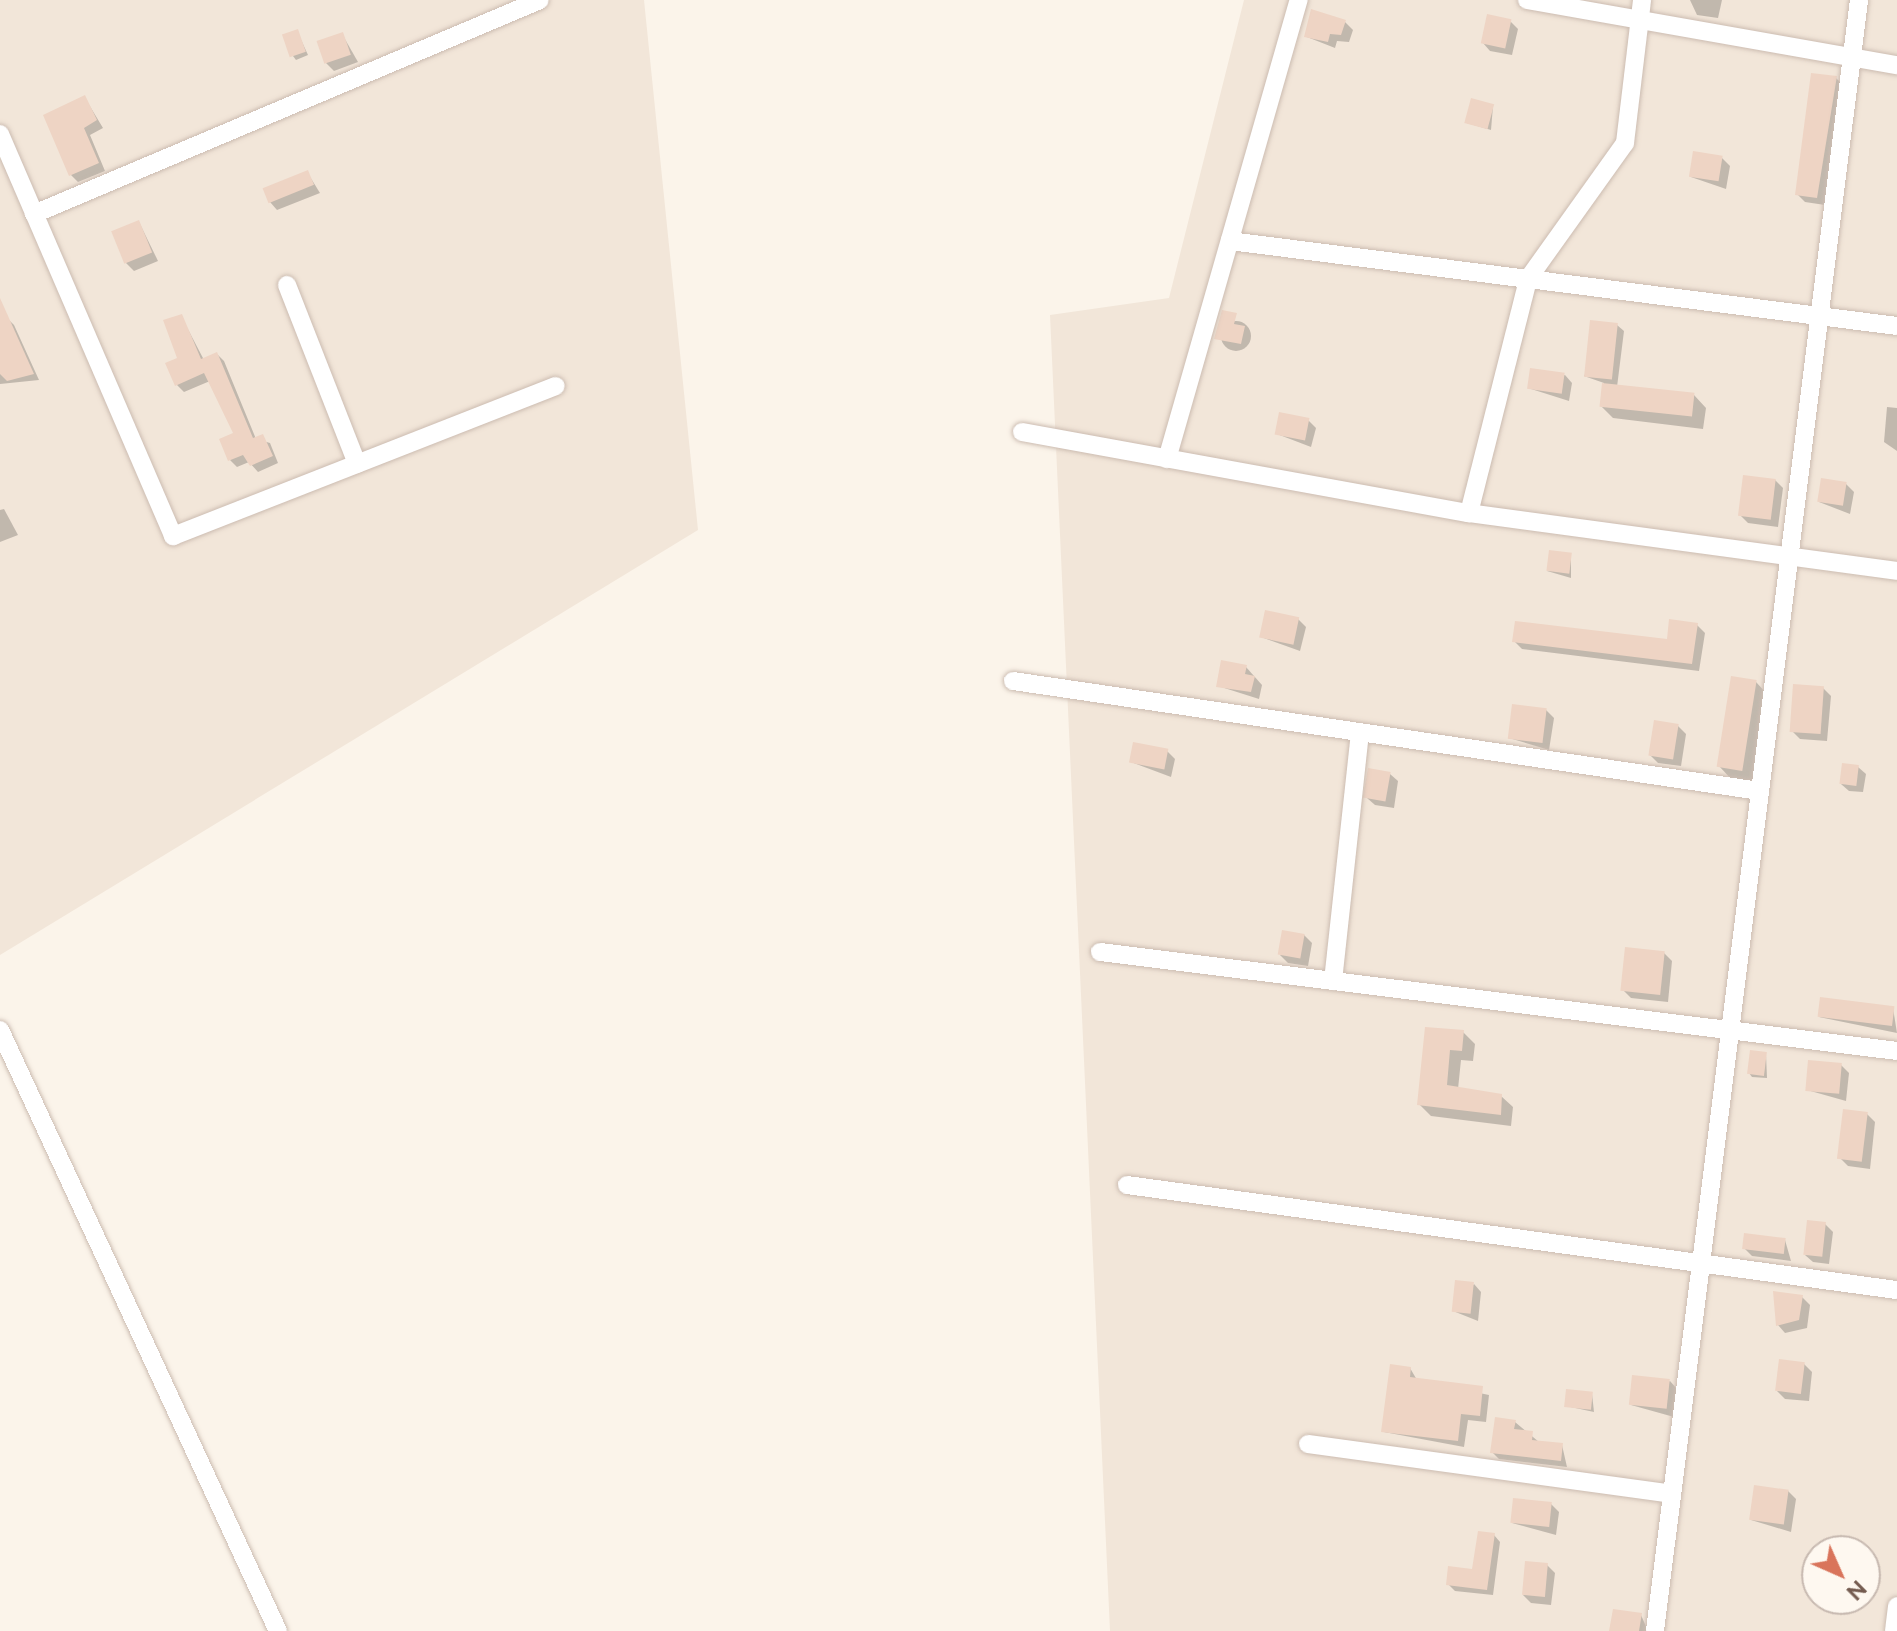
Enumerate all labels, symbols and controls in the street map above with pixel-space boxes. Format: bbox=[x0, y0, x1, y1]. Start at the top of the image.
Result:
north arrow bbox=[1801, 1535, 1881, 1615]
text: N bbox=[1841, 1575, 1872, 1606]

